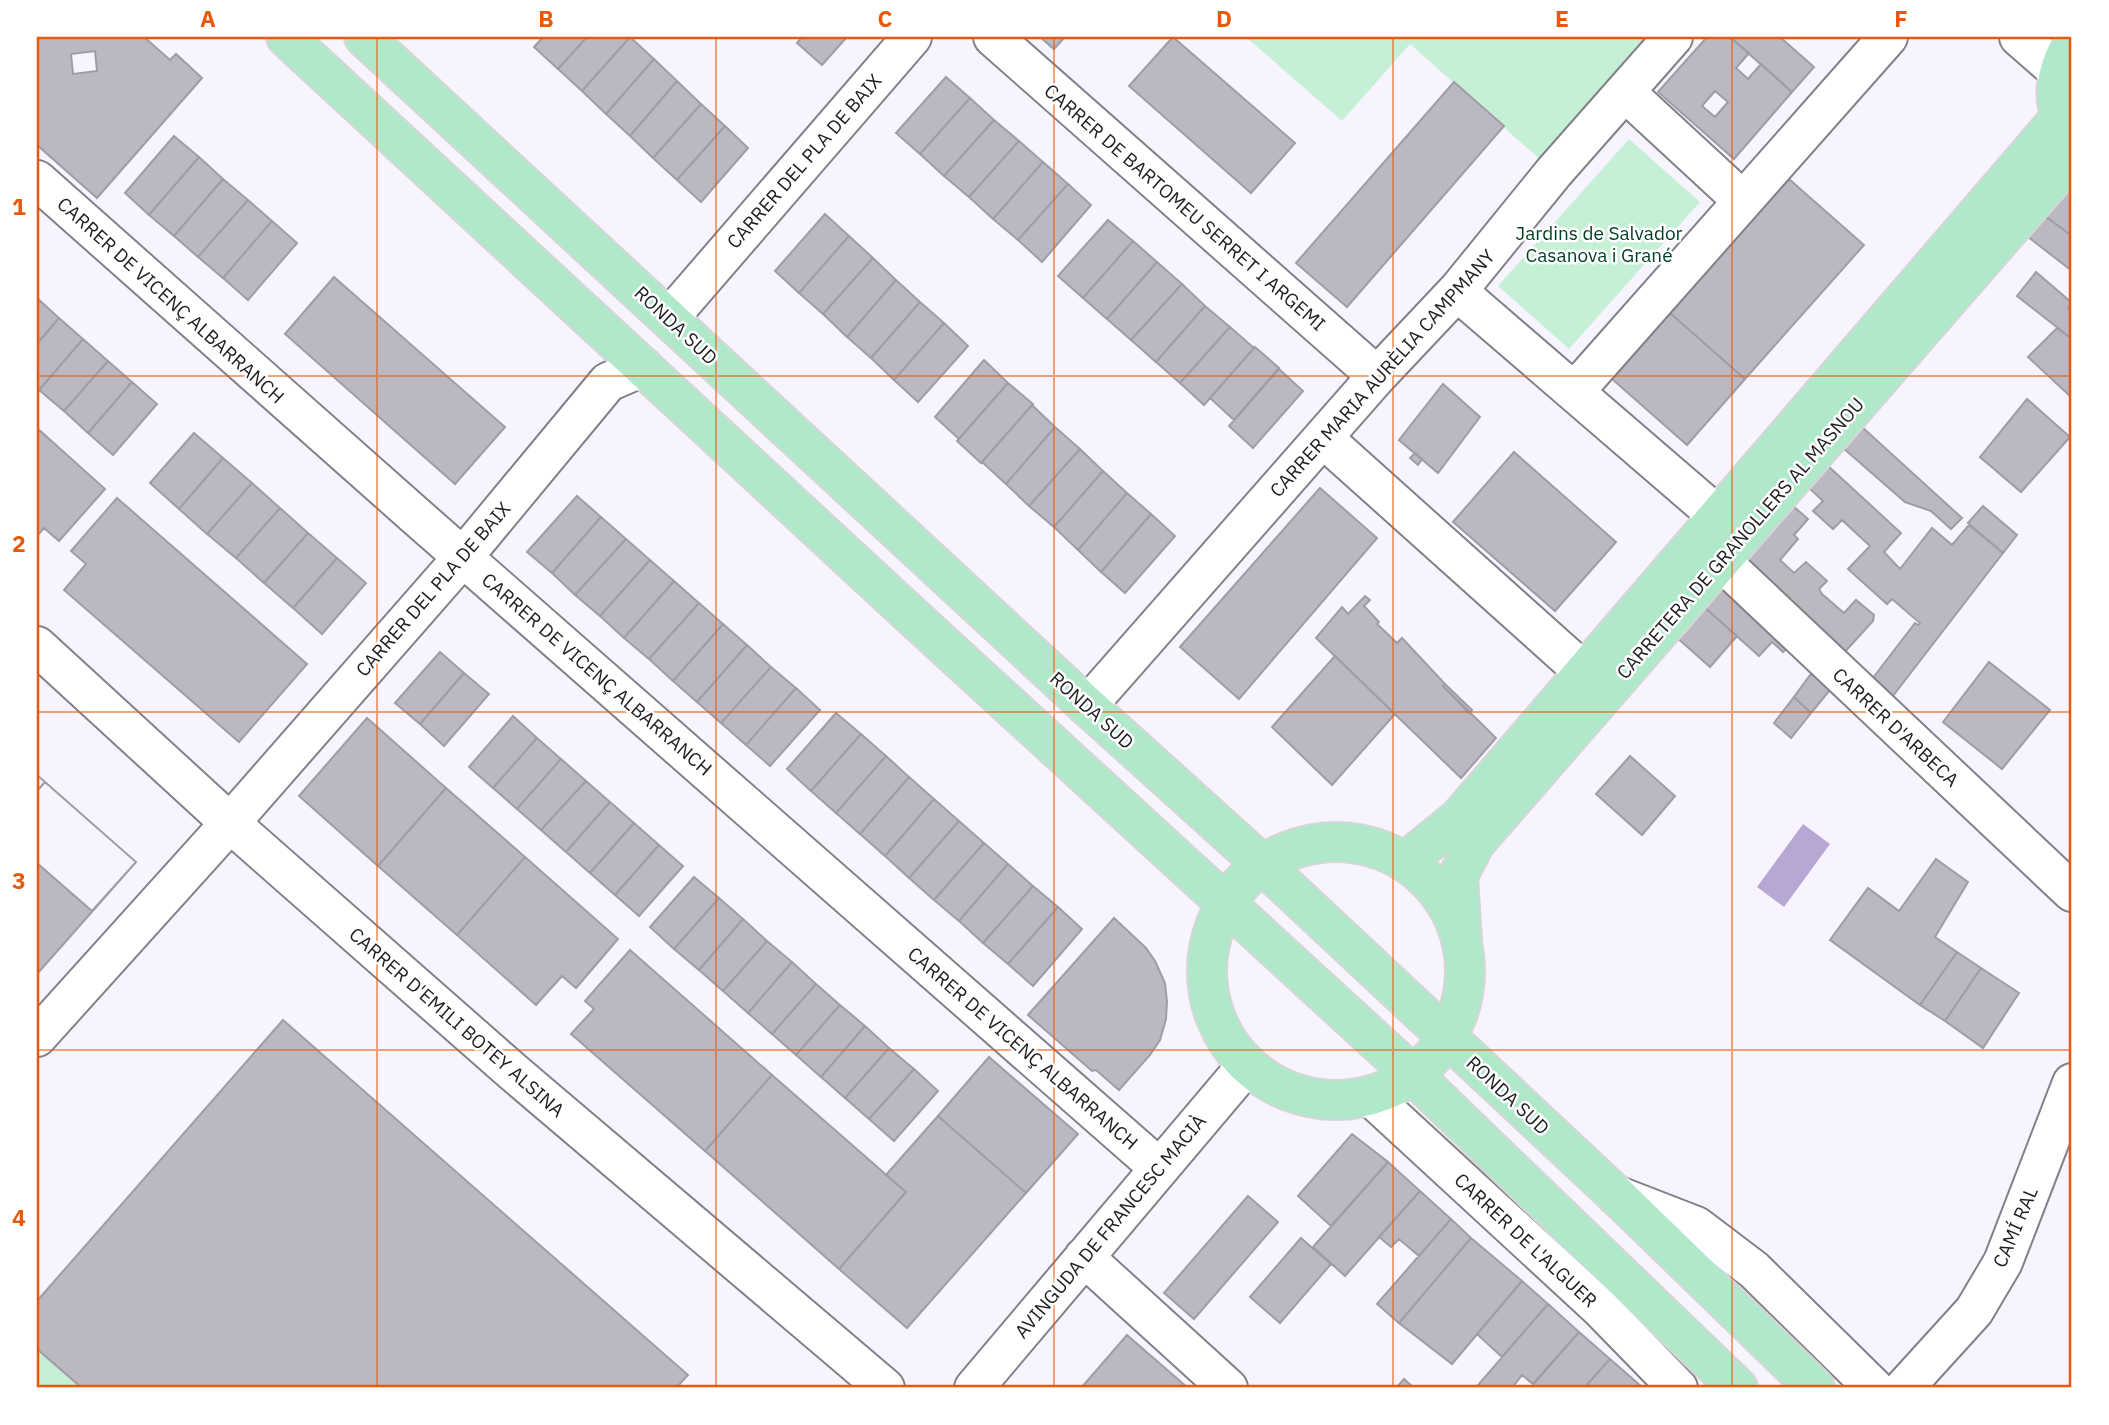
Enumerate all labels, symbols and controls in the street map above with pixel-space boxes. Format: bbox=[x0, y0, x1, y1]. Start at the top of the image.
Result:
text: A bbox=[200, 3, 216, 33]
text: B bbox=[538, 3, 554, 33]
text: C bbox=[878, 3, 893, 33]
text: D bbox=[1216, 3, 1232, 33]
text: E bbox=[1555, 3, 1569, 33]
text: F bbox=[1894, 3, 1908, 33]
street label: CARRER DEL PLA DE BAIX bbox=[722, 68, 887, 253]
street label: CARRER DE BARTOMEU SERRET I ARGEMI bbox=[1040, 78, 1330, 336]
text: 1 bbox=[12, 191, 26, 221]
street label: CARRER DE VICENÇ ALBARRANCH bbox=[52, 192, 290, 408]
park label: Jardins de Salvador Casanova i Grané bbox=[1515, 221, 1683, 267]
street label: CARRER MARIA AURÈLIA CAMPMANY bbox=[1264, 244, 1500, 502]
street label: RONDA SUD bbox=[630, 281, 722, 369]
street label: CARRETERA DE GRANOLLERS AL MASNOU bbox=[1611, 392, 1869, 684]
street label: CARRER DEL PLA DE BAIX bbox=[351, 496, 516, 681]
text: 2 bbox=[12, 528, 26, 558]
street label: CARRER DE VICENÇ ALBARRANCH bbox=[477, 567, 717, 781]
street label: CARRER D'ARBECA bbox=[1828, 662, 1964, 792]
street label: RONDA SUD bbox=[1045, 666, 1139, 754]
text: 3 bbox=[12, 865, 26, 895]
street label: CARRER D'EMILI BOTEY ALSINA bbox=[344, 922, 570, 1122]
street label: CARRER DE VICENÇ ALBARRANCH bbox=[903, 941, 1143, 1155]
street label: RONDA SUD bbox=[1462, 1051, 1554, 1139]
street label: AVINGUDA DE FRANCESC MACIÀ bbox=[1009, 1109, 1211, 1343]
street label: CARRER DE L'ALGUER bbox=[1450, 1168, 1602, 1312]
street label: CAMÍ RAL bbox=[1987, 1183, 2043, 1271]
text: 4 bbox=[12, 1202, 26, 1232]

